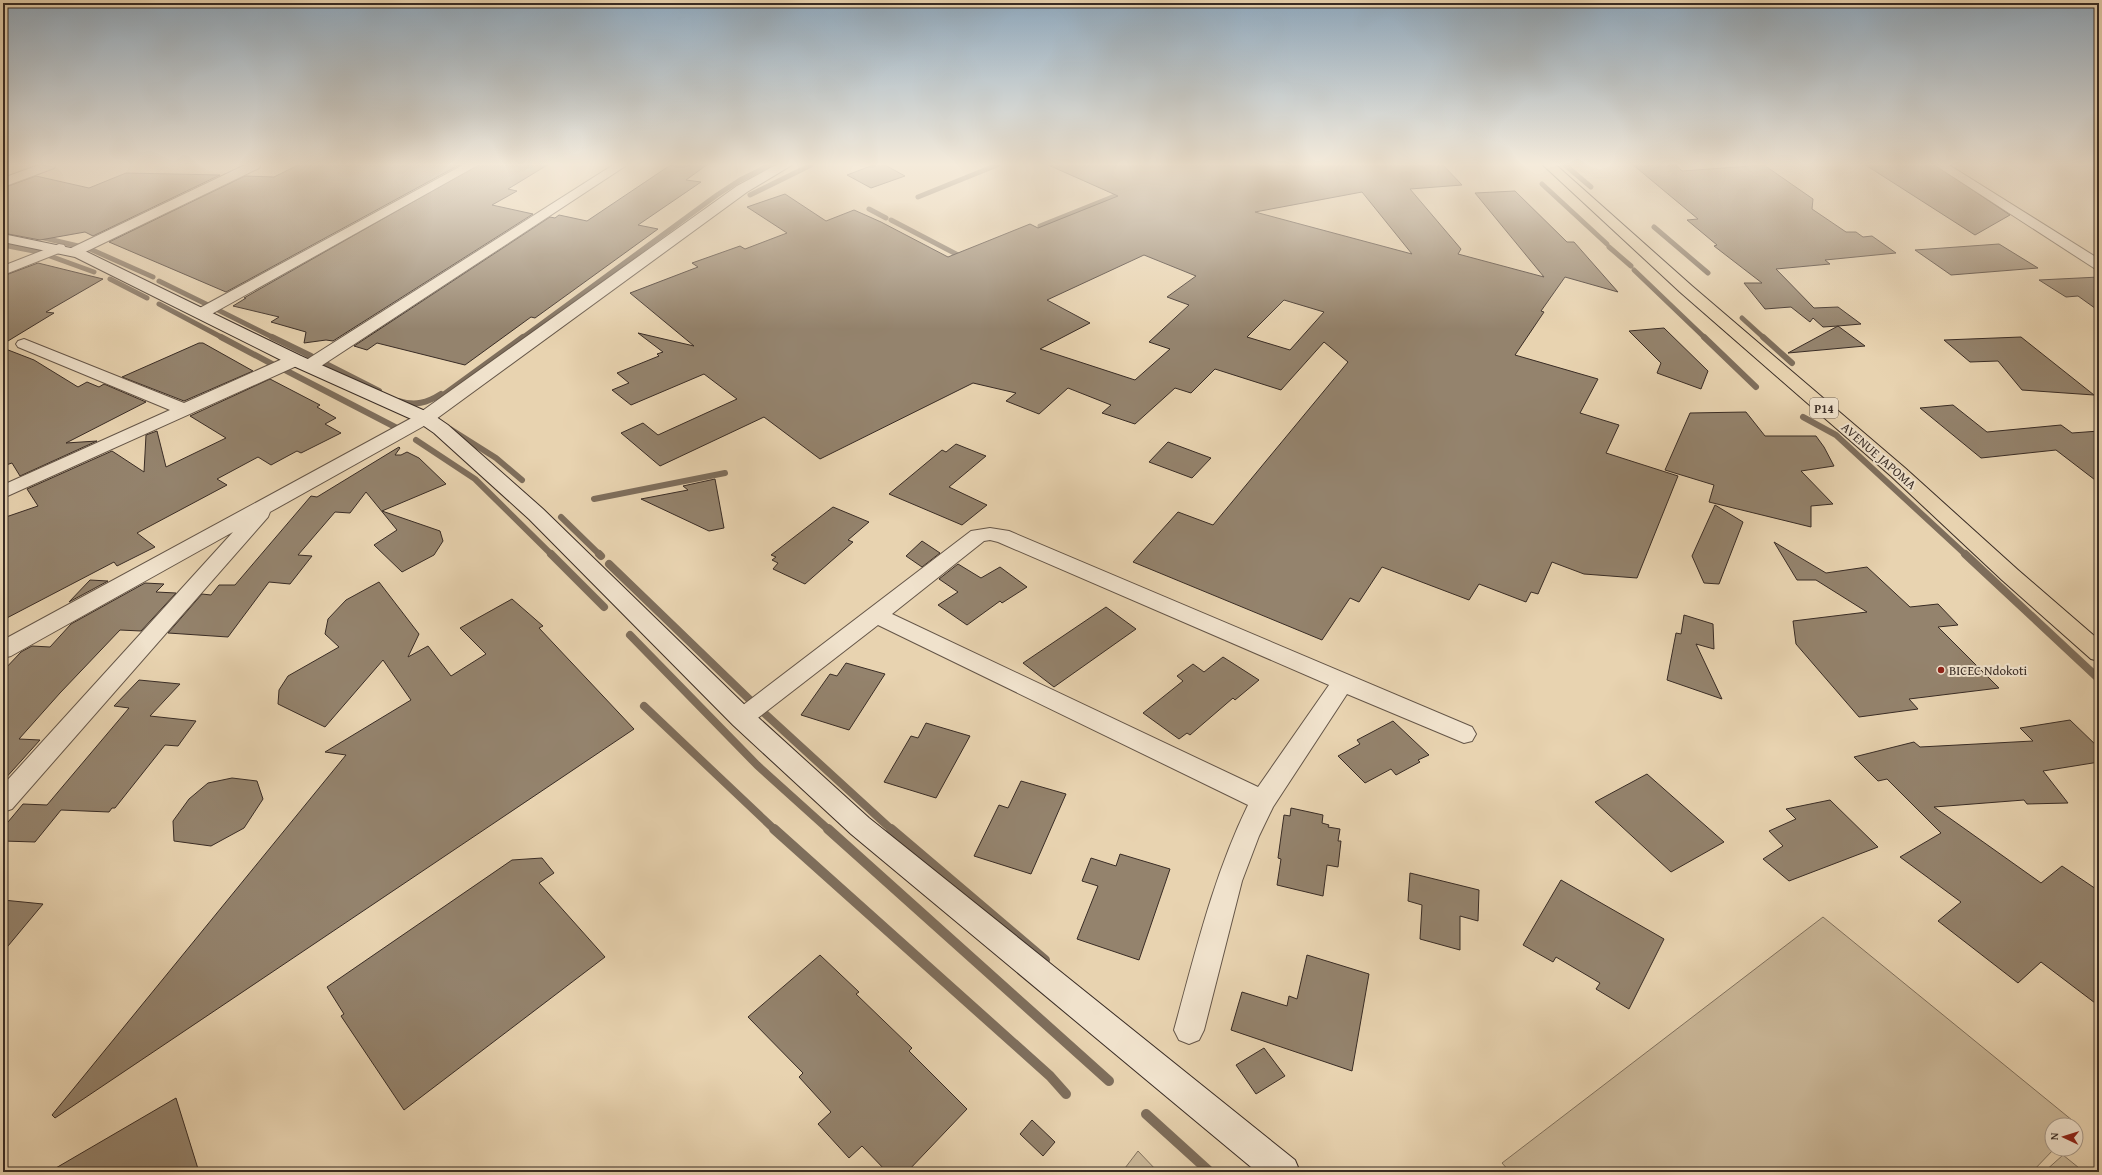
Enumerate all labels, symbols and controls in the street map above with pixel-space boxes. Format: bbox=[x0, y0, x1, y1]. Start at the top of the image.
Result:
road number: P14 bbox=[1810, 398, 1838, 418]
street label: AVENUE JAPOMA bbox=[1837, 418, 1921, 494]
place label: BICEC Ndokoti bbox=[1949, 661, 2028, 680]
marker: BICEC Ndokoti bbox=[1936, 665, 1946, 675]
north arrow bbox=[2044, 1117, 2084, 1157]
text: N bbox=[2046, 1131, 2062, 1141]

